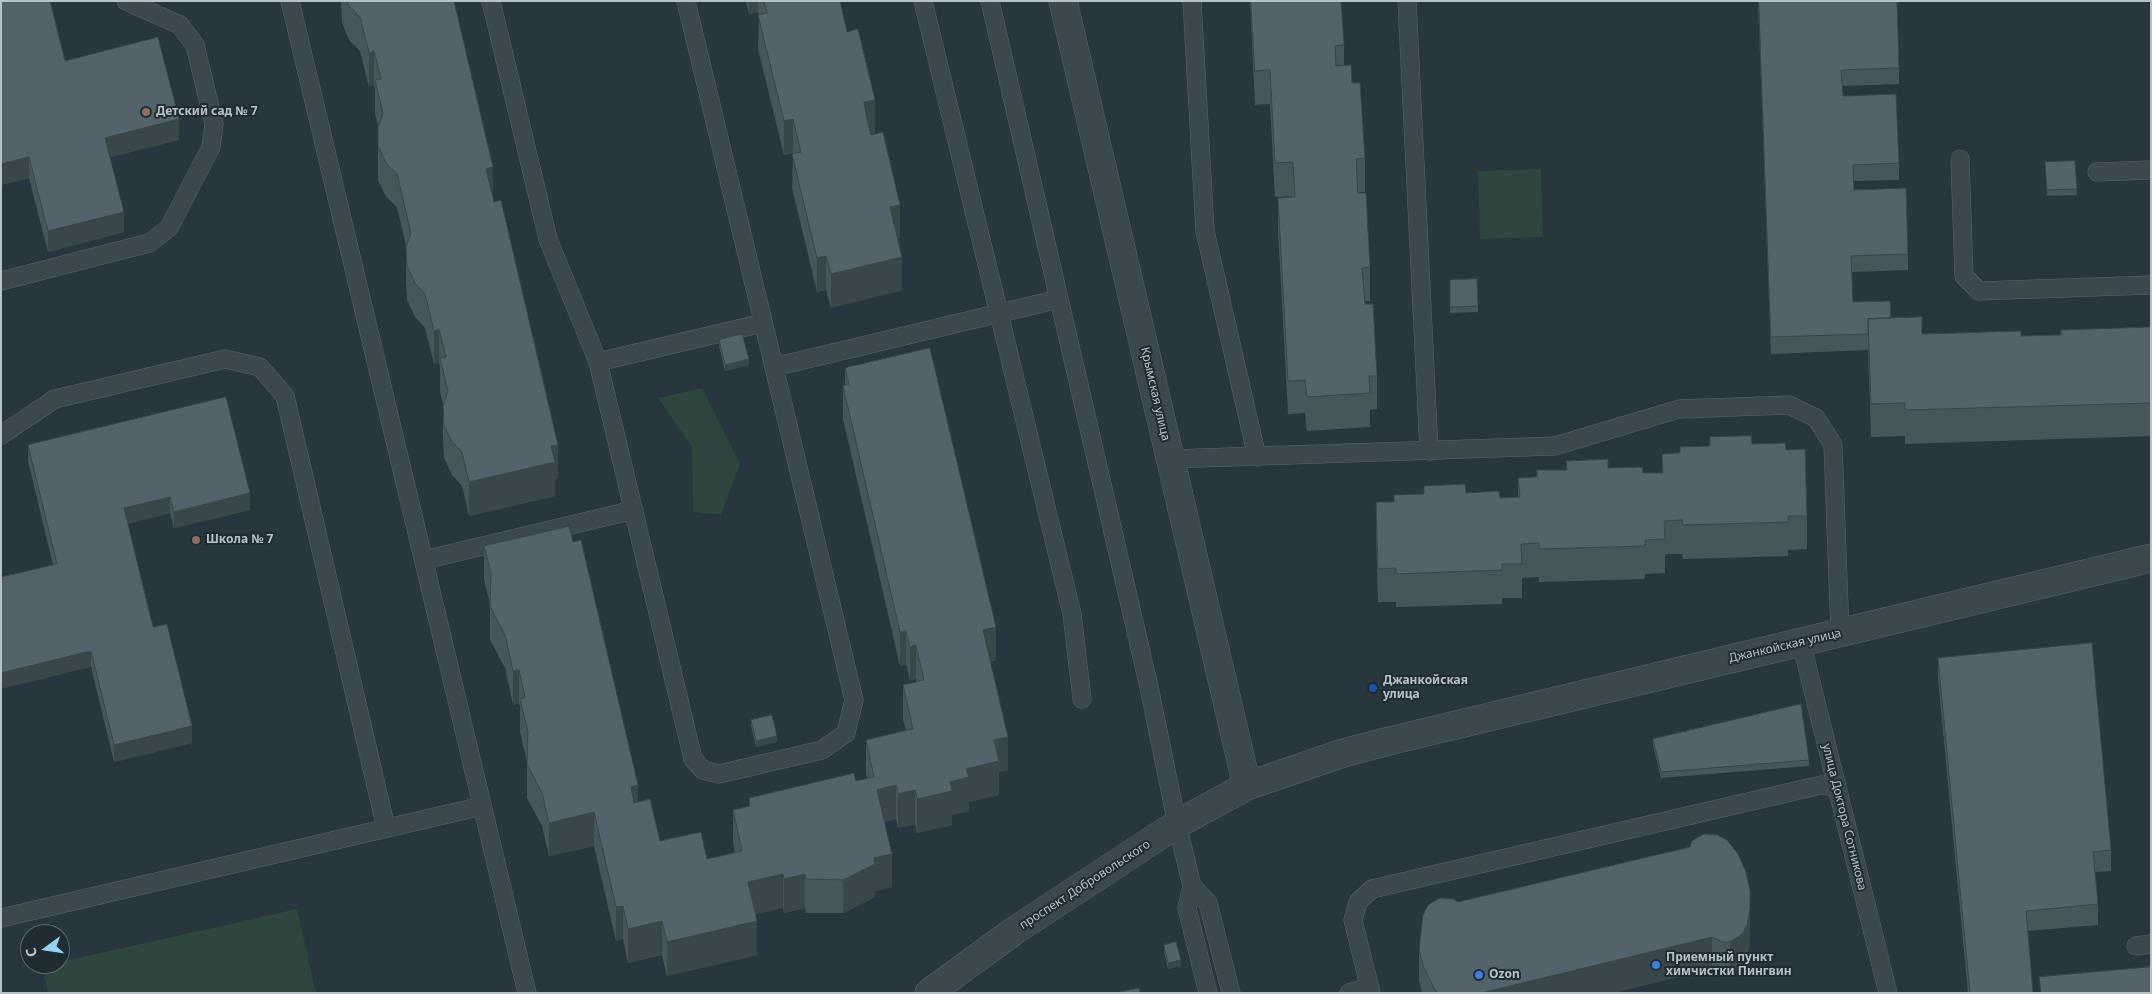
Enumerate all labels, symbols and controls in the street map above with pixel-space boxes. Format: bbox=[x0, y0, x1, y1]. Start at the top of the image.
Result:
place label: Детский сад № 7 bbox=[156, 105, 258, 119]
marker: Детский сад № 7 bbox=[140, 106, 152, 118]
street label: Крымская улица bbox=[1137, 346, 1173, 442]
place label: Школа № 7 bbox=[206, 533, 273, 547]
marker: Школа № 7 bbox=[190, 534, 202, 546]
street label: Джанкойская улица bbox=[1727, 626, 1843, 666]
place label: Джанкойская улица bbox=[1383, 674, 1468, 702]
marker: Джанкойская улица bbox=[1367, 682, 1379, 694]
street label: улица Доктора Сотникова bbox=[1819, 742, 1869, 892]
street label: проспект Добровольского bbox=[1017, 837, 1153, 933]
north arrow bbox=[20, 924, 70, 974]
text: С bbox=[21, 946, 41, 959]
place label: Приемный пункт химчистки Пингвин bbox=[1666, 951, 1792, 979]
marker: Приемный пункт химчистки Пингвин bbox=[1650, 959, 1662, 971]
place label: Ozon bbox=[1489, 968, 1520, 982]
marker: Ozon bbox=[1473, 969, 1485, 981]

